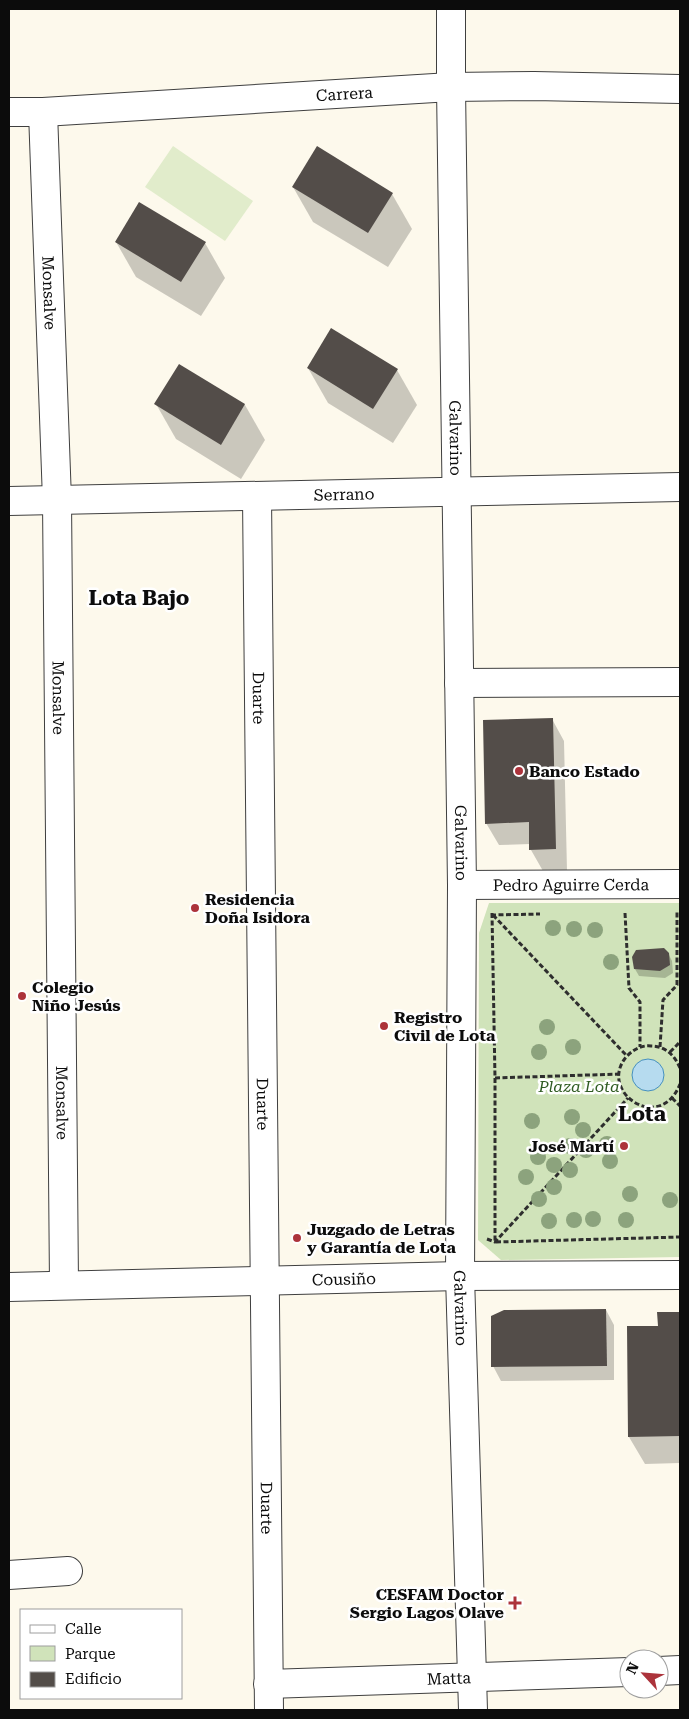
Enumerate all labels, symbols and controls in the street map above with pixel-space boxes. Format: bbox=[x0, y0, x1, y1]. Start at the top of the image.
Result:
street label: Carrera bbox=[315, 82, 374, 105]
street label: Monsalve bbox=[39, 255, 60, 330]
street label: Galvarino bbox=[446, 400, 466, 476]
street label: Serrano bbox=[313, 484, 375, 504]
district label: Lota Bajo bbox=[89, 586, 189, 610]
street label: Monsalve bbox=[49, 661, 69, 735]
street label: Duarte bbox=[249, 672, 269, 725]
place label: Banco Estado bbox=[529, 762, 640, 781]
marker: Banco Estado bbox=[513, 765, 525, 777]
street label: Galvarino bbox=[451, 805, 471, 881]
street label: Pedro Aguirre Cerda bbox=[493, 875, 650, 894]
place label: Residencia Doña Isidora bbox=[205, 890, 311, 927]
marker: Residencia Doña Isidora bbox=[189, 902, 201, 914]
place label: Colegio Niño Jesús bbox=[32, 978, 121, 1015]
marker: Colegio Niño Jesús bbox=[16, 990, 28, 1002]
place label: Registro Civil de Lota bbox=[394, 1008, 496, 1045]
marker: Registro Civil de Lota bbox=[378, 1020, 390, 1032]
street label: Monsalve bbox=[53, 1066, 72, 1140]
park label: Plaza Lota bbox=[537, 1077, 620, 1096]
street label: Duarte bbox=[253, 1078, 273, 1131]
district label: Lota bbox=[618, 1102, 667, 1126]
place label: José Martí bbox=[528, 1137, 615, 1156]
marker: José Martí bbox=[618, 1140, 630, 1152]
place label: Juzgado de Letras y Garantía de Lota bbox=[307, 1220, 456, 1257]
marker: Juzgado de Letras y Garantía de Lota bbox=[291, 1232, 303, 1244]
street label: Cousiño bbox=[312, 1269, 376, 1289]
street label: Galvarino bbox=[450, 1270, 472, 1346]
street label: Duarte bbox=[257, 1482, 277, 1534]
place label: CESFAM Doctor Sergio Lagos Olave bbox=[350, 1585, 504, 1622]
marker: CESFAM Doctor Sergio Lagos Olave bbox=[508, 1596, 522, 1610]
legend bbox=[20, 1609, 182, 1699]
text: Calle bbox=[65, 1620, 101, 1638]
text: Parque bbox=[65, 1645, 116, 1663]
north arrow bbox=[619, 1649, 669, 1699]
text: N bbox=[623, 1660, 642, 1677]
street label: Matta bbox=[426, 1668, 472, 1688]
text: Edificio bbox=[65, 1670, 122, 1688]

